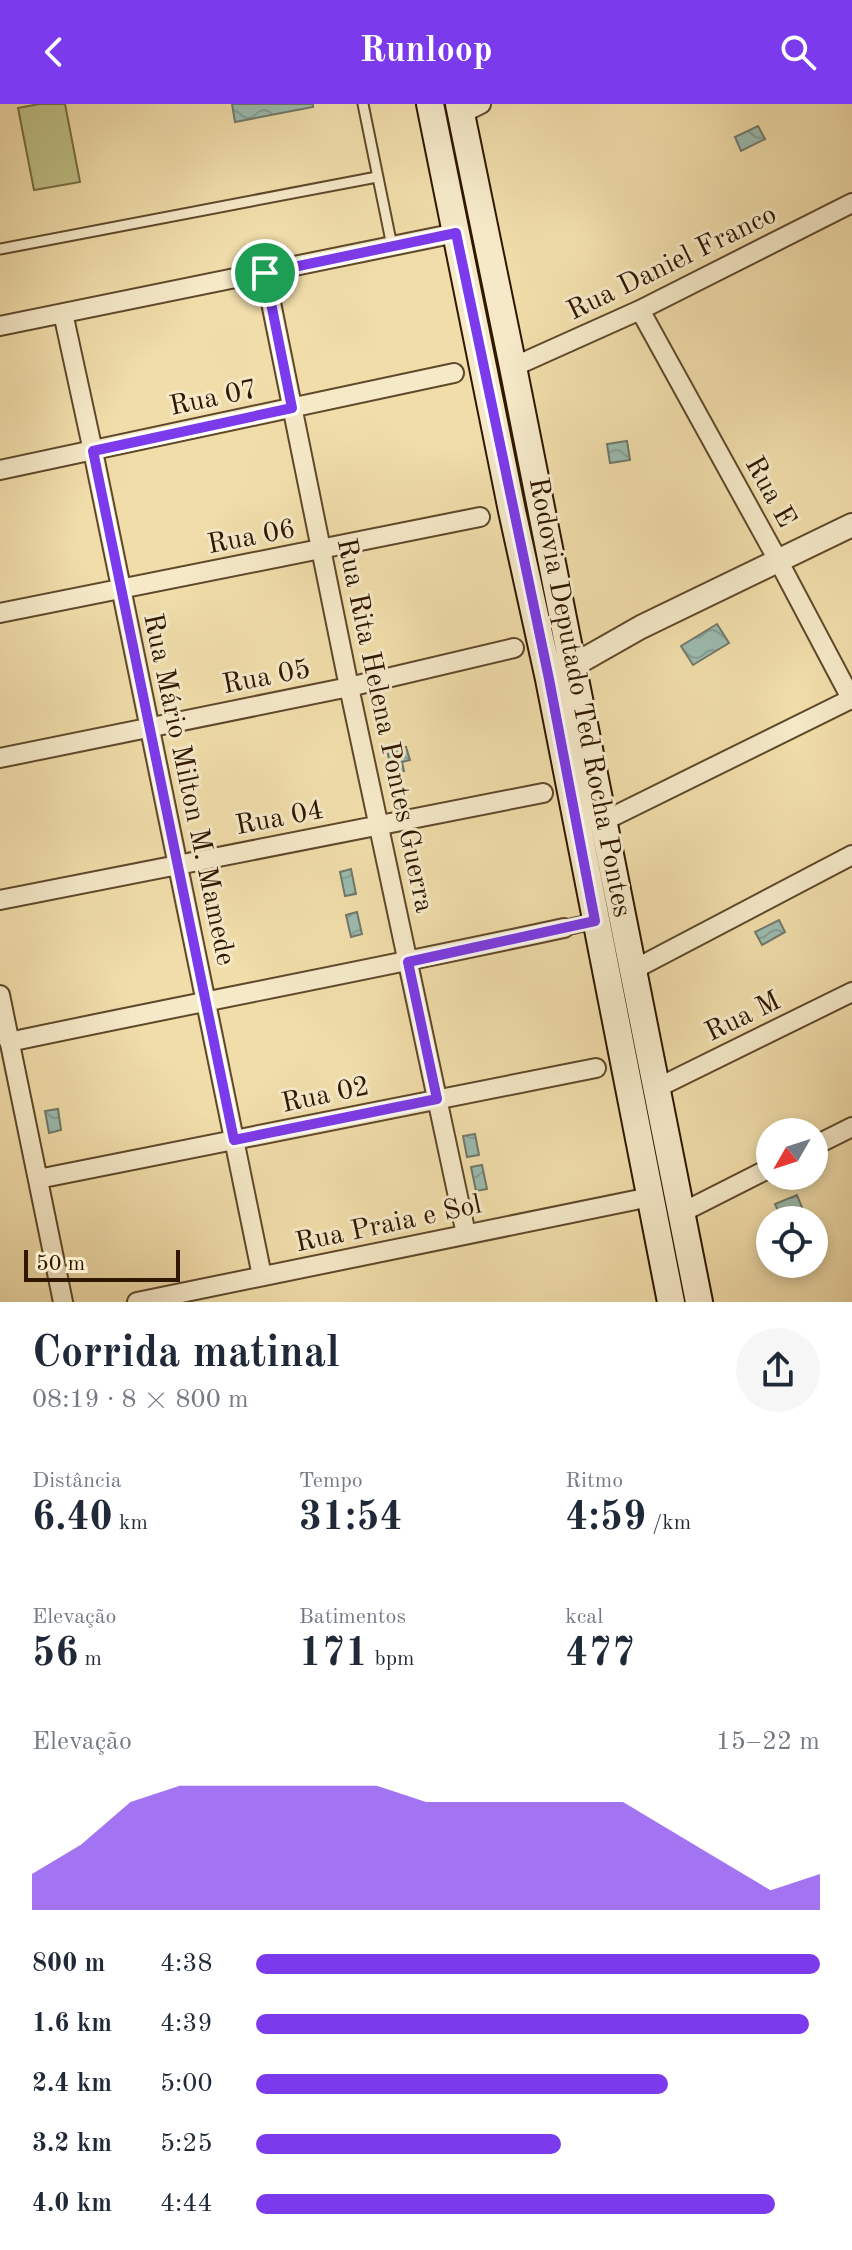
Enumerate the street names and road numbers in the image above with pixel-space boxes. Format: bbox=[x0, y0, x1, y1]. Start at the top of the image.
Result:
street label: Rua Daniel Franco bbox=[563, 201, 781, 326]
street label: Rua 07 bbox=[167, 376, 260, 422]
street label: Rua E bbox=[739, 452, 800, 532]
street label: Rodovia Deputado Ted Rocha Pontes bbox=[523, 475, 635, 920]
street label: Rua 06 bbox=[205, 516, 298, 560]
street label: Rua Rita Helena Pontes Guerra bbox=[331, 536, 438, 916]
street label: Rua Mário Milton M. Mamede bbox=[137, 611, 239, 968]
street label: Rua 05 bbox=[220, 656, 313, 700]
street label: Rua 04 bbox=[233, 797, 326, 841]
street label: Rua M bbox=[701, 988, 785, 1048]
street label: Rua 02 bbox=[279, 1073, 372, 1119]
street label: Rua Praia e Sol bbox=[293, 1192, 484, 1258]

